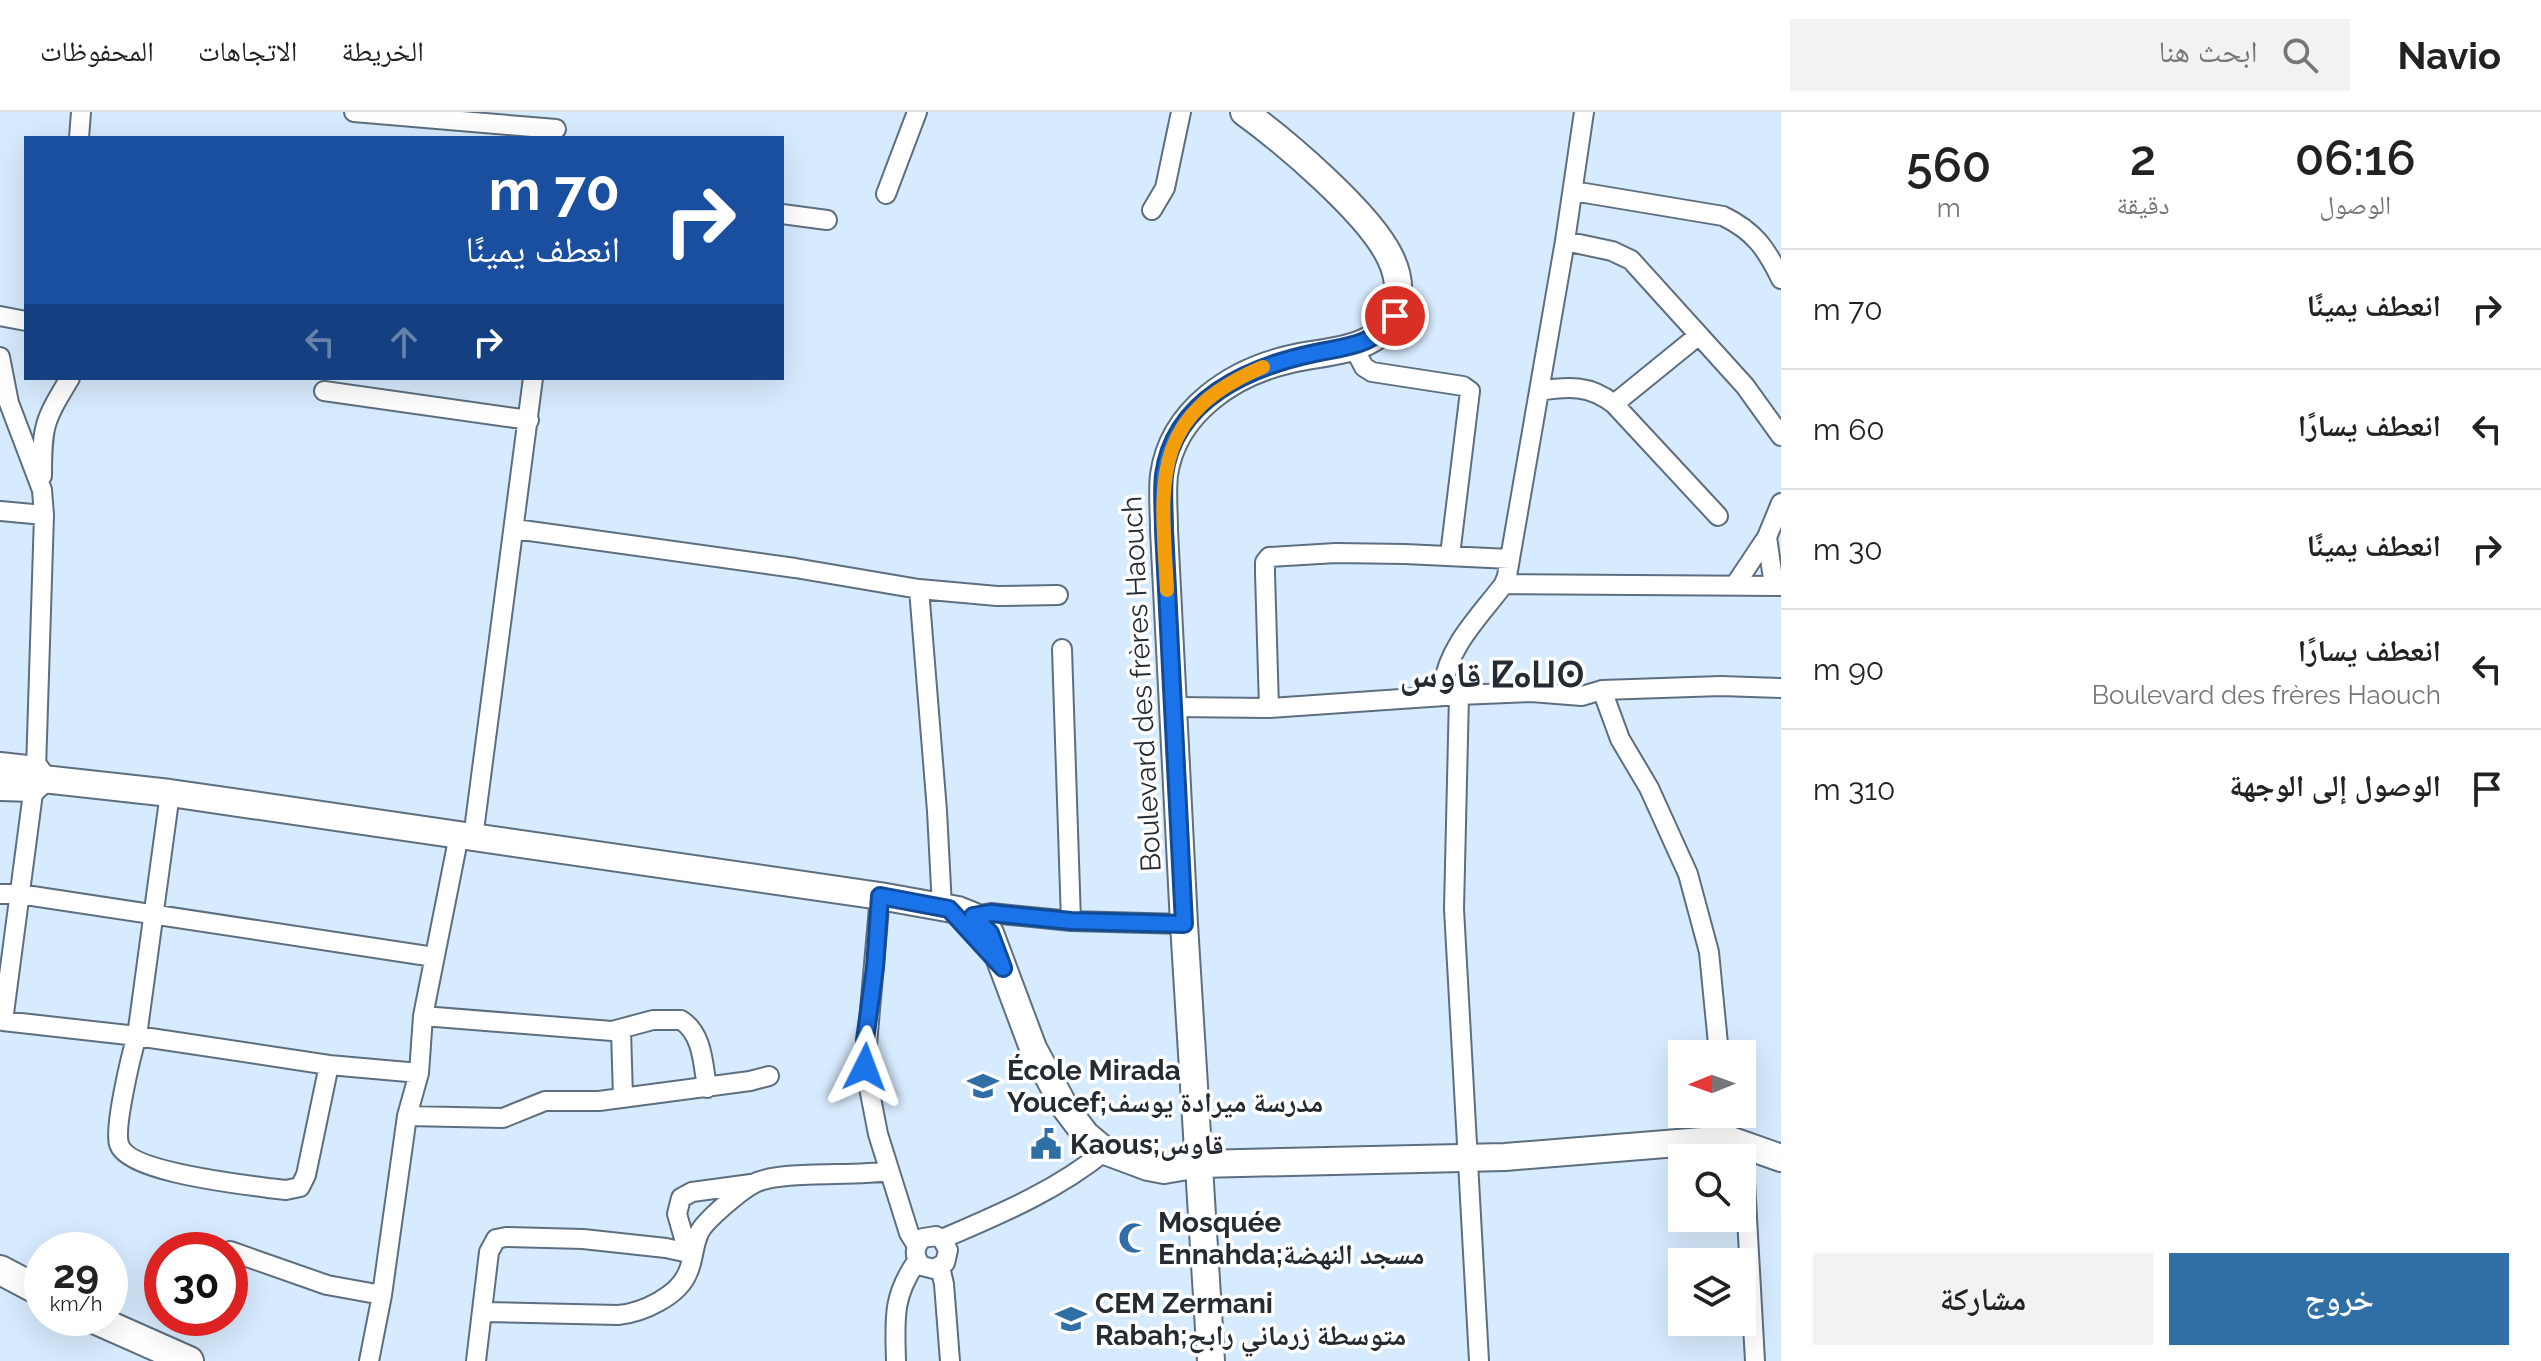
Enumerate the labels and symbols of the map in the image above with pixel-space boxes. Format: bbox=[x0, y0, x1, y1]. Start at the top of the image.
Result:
pin bbox=[1361, 282, 1429, 350]
street label: Boulevard des frères Haouch bbox=[1115, 495, 1168, 873]
district label: قاوس ⵇⴰⵡⵙ bbox=[1399, 653, 1585, 696]
position arrow bbox=[823, 1025, 907, 1109]
north arrow bbox=[1668, 1040, 1756, 1128]
place label: École Mirada Youcef;مدرسة ميرادة يوسف bbox=[1007, 1054, 1323, 1119]
school or university icon: École Mirada Youcef;مدرسة ميرادة يوسف bbox=[966, 1069, 1000, 1103]
public building icon: Kaous;قاوس bbox=[1029, 1127, 1063, 1161]
place label: Kaous;قاوس bbox=[1070, 1128, 1224, 1161]
place label: Mosquée Ennahda;مسجد النهضة bbox=[1158, 1206, 1424, 1271]
mosque icon: Mosquée Ennahda;مسجد النهضة bbox=[1117, 1221, 1151, 1255]
speed limit sign: 30 bbox=[144, 1232, 248, 1336]
place label: CEM Zermani Rabah;متوسطة زرماني رابح bbox=[1095, 1287, 1406, 1358]
school or university icon: CEM Zermani Rabah;متوسطة زرماني رابح bbox=[1054, 1302, 1088, 1336]

